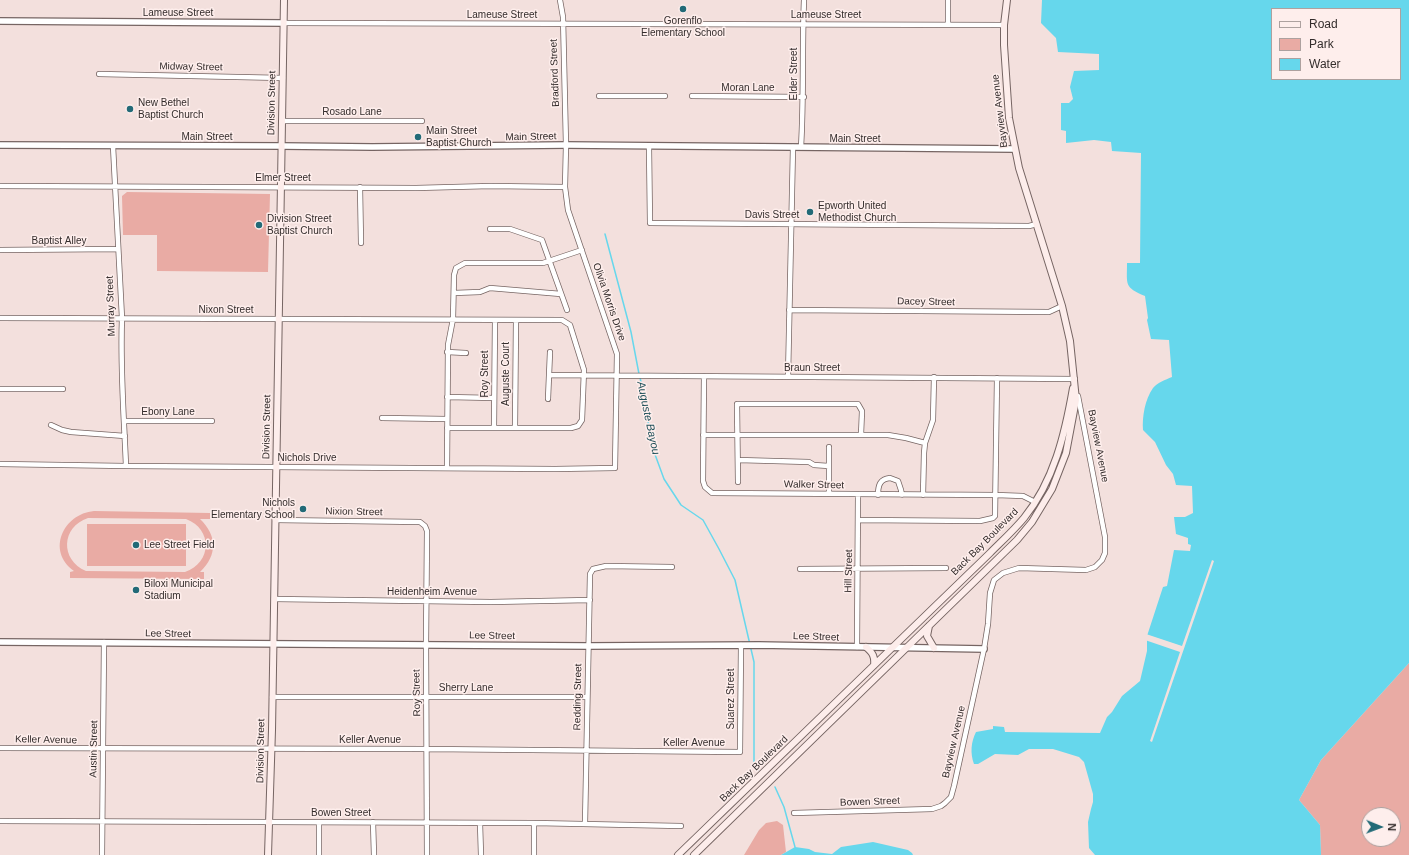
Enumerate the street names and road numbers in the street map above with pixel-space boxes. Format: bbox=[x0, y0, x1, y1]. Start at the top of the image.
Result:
street label: Lameuse Street bbox=[143, 7, 213, 19]
street label: Lameuse Street bbox=[467, 9, 537, 21]
street label: Lameuse Street bbox=[791, 9, 861, 21]
street label: Bradford Street bbox=[548, 39, 562, 107]
street label: Elder Street bbox=[788, 48, 800, 100]
street label: Midway Street bbox=[159, 60, 223, 74]
street label: Division Street bbox=[265, 71, 279, 135]
street label: Bayview Avenue bbox=[990, 74, 1010, 148]
street label: Moran Lane bbox=[721, 82, 775, 94]
street label: Rosado Lane bbox=[322, 106, 382, 118]
street label: Main Street bbox=[181, 131, 233, 143]
street label: Main Street bbox=[505, 131, 557, 143]
street label: Main Street bbox=[829, 133, 881, 145]
street label: Elmer Street bbox=[255, 172, 311, 184]
street label: Davis Street bbox=[745, 209, 799, 221]
street label: Baptist Alley bbox=[31, 235, 87, 247]
street label: Olivia Morris Drive bbox=[590, 261, 628, 343]
street label: Murray Street bbox=[104, 276, 118, 336]
street label: Dacey Street bbox=[897, 295, 955, 309]
street label: Nixon Street bbox=[198, 304, 254, 316]
street label: Auguste Court bbox=[500, 342, 512, 406]
street label: Roy Street bbox=[479, 350, 491, 398]
street label: Braun Street bbox=[784, 362, 840, 374]
street label: Division Street bbox=[260, 395, 274, 459]
street label: Ebony Lane bbox=[141, 406, 195, 418]
street label: Bayview Avenue bbox=[1085, 409, 1111, 483]
street label: Nichols Drive bbox=[278, 452, 336, 464]
street label: Walker Street bbox=[784, 478, 844, 492]
street label: Nixion Street bbox=[325, 506, 383, 518]
street label: Back Bay Boulevard bbox=[949, 506, 1021, 578]
street label: Hill Street bbox=[843, 549, 855, 593]
street label: Heidenheim Avenue bbox=[387, 586, 477, 598]
street label: Lee Street bbox=[145, 628, 191, 640]
street label: Lee Street bbox=[469, 630, 515, 642]
street label: Lee Street bbox=[793, 630, 839, 644]
street label: Redding Street bbox=[571, 664, 585, 730]
street label: Suarez Street bbox=[725, 668, 737, 730]
street label: Roy Street bbox=[411, 669, 423, 717]
street label: Sherry Lane bbox=[439, 682, 493, 694]
street label: Bayview Avenue bbox=[940, 705, 968, 779]
street label: Division Street bbox=[254, 719, 268, 783]
street label: Austin Street bbox=[88, 720, 100, 778]
street label: Keller Avenue bbox=[15, 733, 77, 747]
street label: Back Bay Boulevard bbox=[717, 733, 791, 805]
street label: Keller Avenue bbox=[339, 734, 401, 746]
street label: Keller Avenue bbox=[663, 737, 725, 749]
street label: Bowen Street bbox=[840, 795, 900, 809]
street label: Bowen Street bbox=[311, 807, 371, 819]

